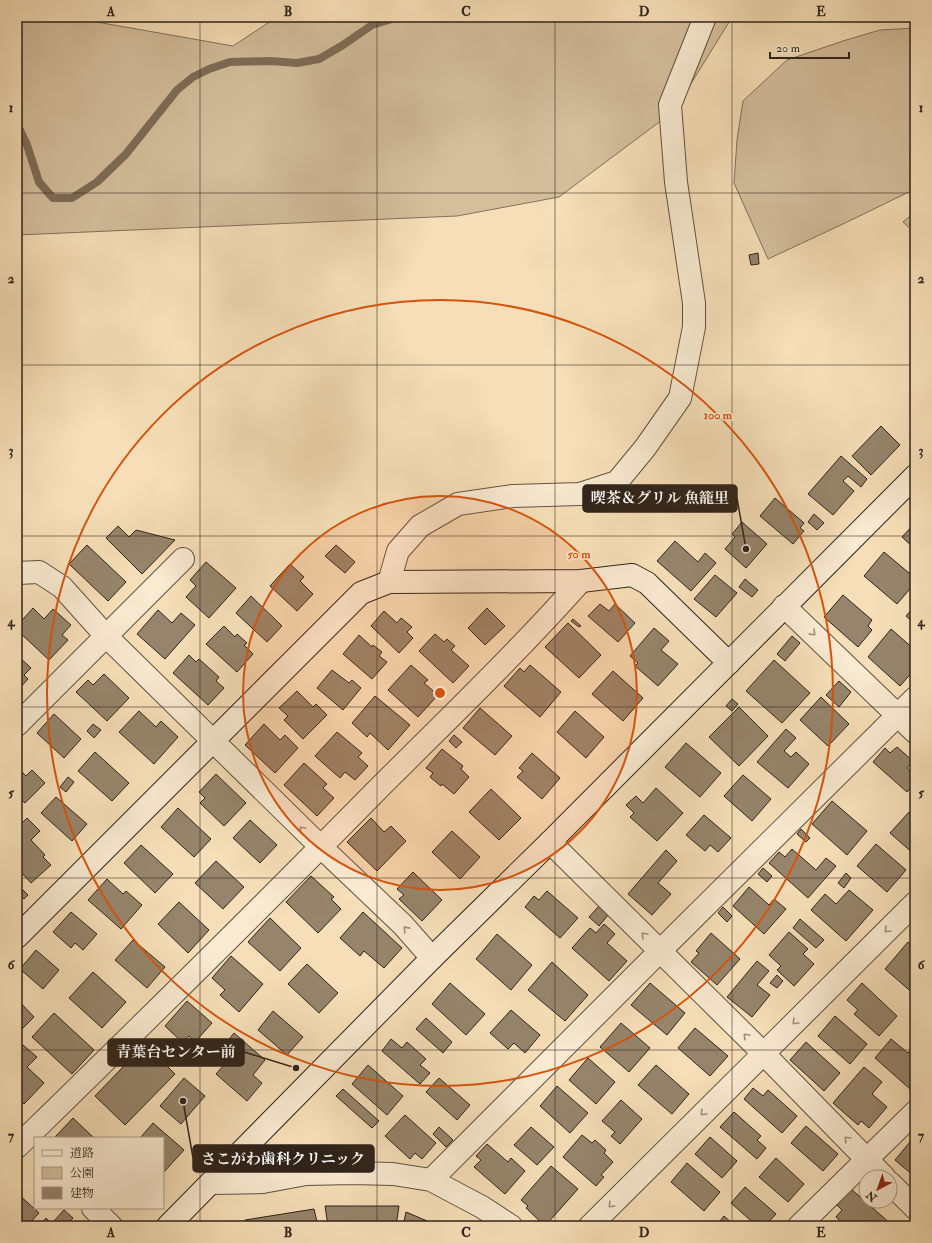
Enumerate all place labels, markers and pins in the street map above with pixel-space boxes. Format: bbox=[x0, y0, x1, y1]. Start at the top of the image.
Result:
callout: 喫茶＆グリル 魚籠里 bbox=[583, 485, 737, 512]
centre of rings bbox=[433, 686, 447, 700]
callout: 青葉台センター前 bbox=[108, 1039, 244, 1066]
callout: さこがわ歯科クリニック bbox=[193, 1145, 374, 1172]

